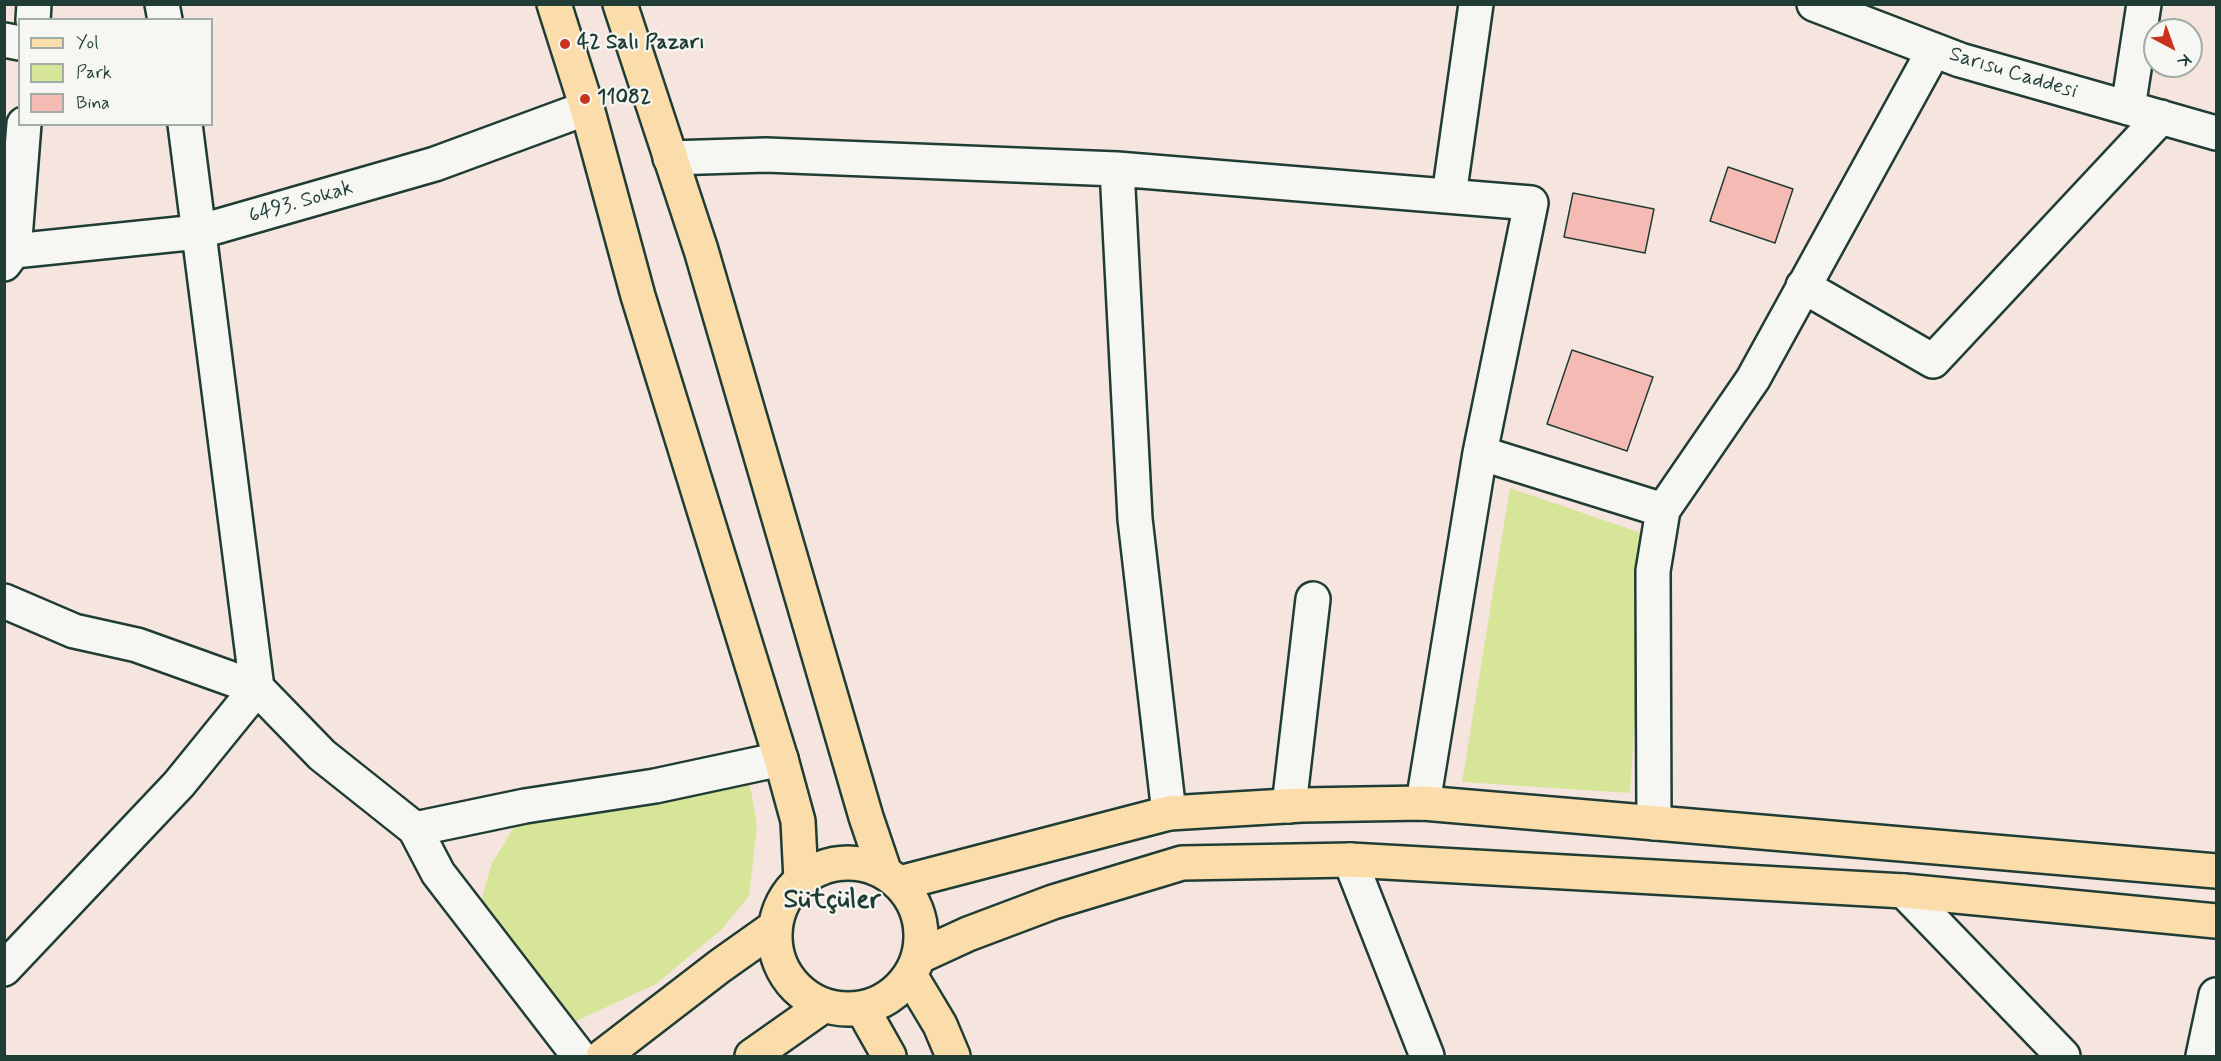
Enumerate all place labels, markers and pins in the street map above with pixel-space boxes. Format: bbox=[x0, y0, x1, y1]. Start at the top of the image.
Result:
place label: 42 Salı Pazarı bbox=[577, 31, 705, 57]
marker: 42 Salı Pazarı bbox=[558, 37, 572, 51]
place label: 11082 bbox=[597, 86, 651, 112]
marker: 11082 bbox=[578, 92, 592, 106]

